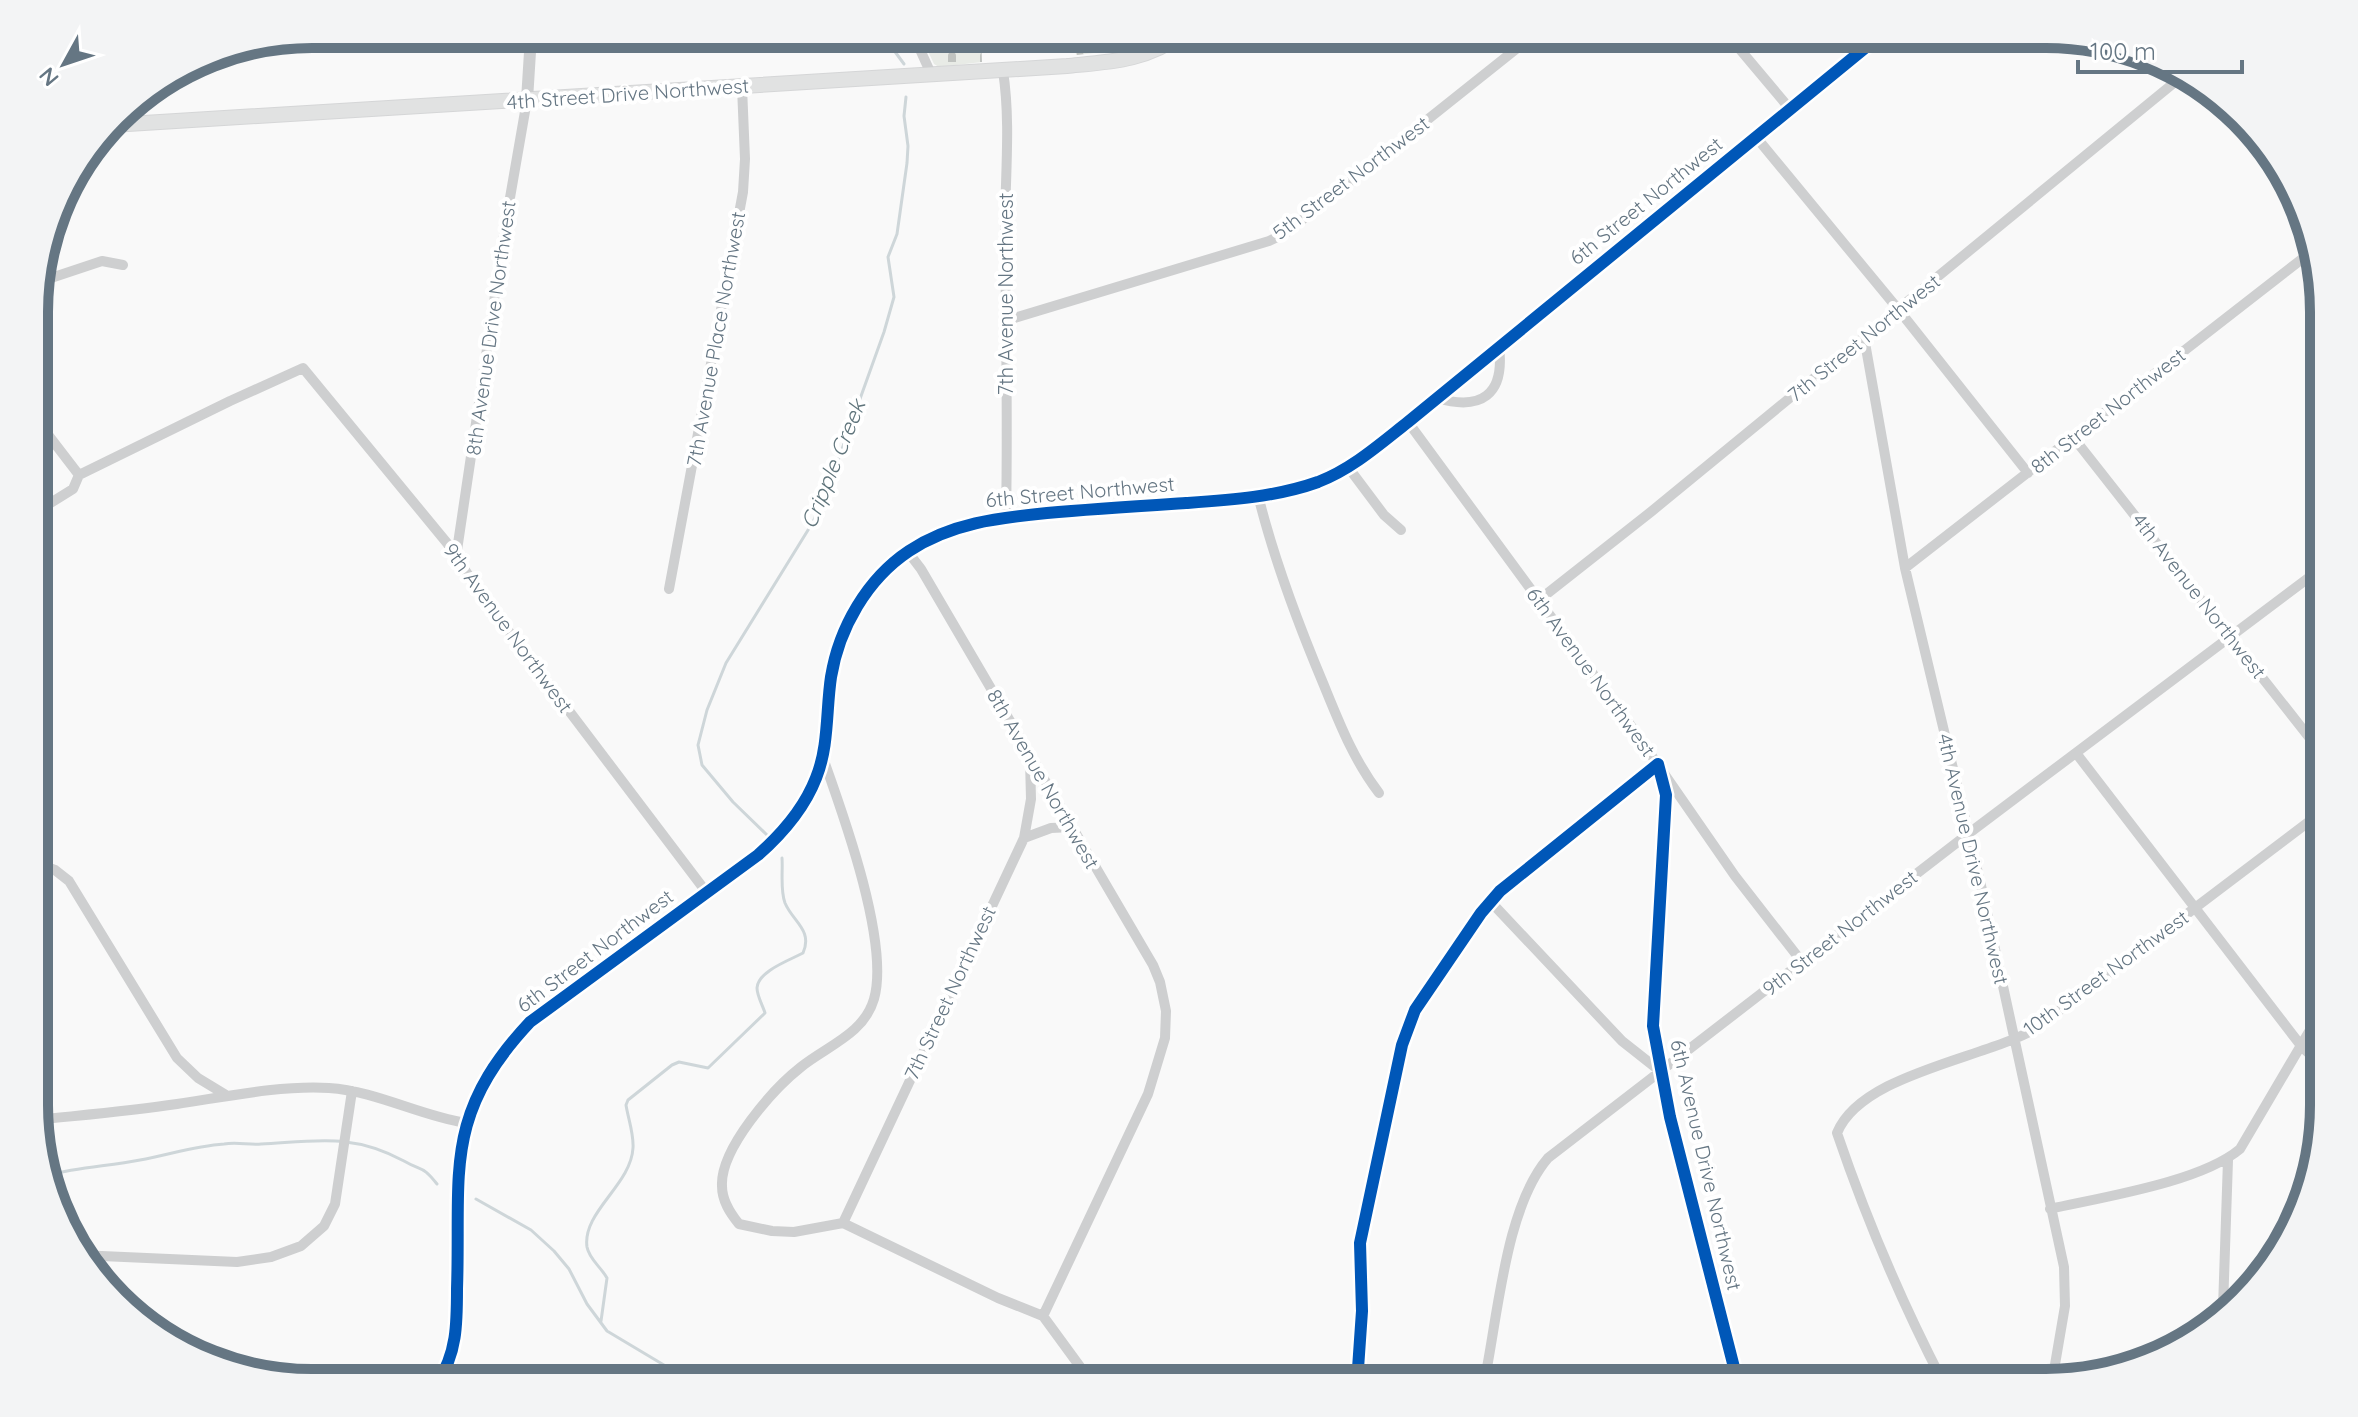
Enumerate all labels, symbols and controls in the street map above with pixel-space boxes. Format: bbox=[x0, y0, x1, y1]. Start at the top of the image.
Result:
north arrow bbox=[24, 24, 104, 104]
scale bar bbox=[2078, 24, 2242, 74]
text: 100 m bbox=[2090, 36, 2156, 66]
text: N bbox=[33, 62, 65, 92]
street label: 4th Street Drive Northwest bbox=[506, 73, 750, 114]
street label: 5th Street Northwest bbox=[1267, 110, 1434, 245]
street label: 6th Street Northwest bbox=[1564, 131, 1727, 270]
street label: 7th Avenue Northwest bbox=[993, 192, 1018, 395]
street label: 8th Avenue Drive Northwest bbox=[460, 199, 521, 457]
street label: 7th Avenue Place Northwest bbox=[681, 209, 750, 468]
street label: 7th Street Northwest bbox=[1782, 268, 1945, 407]
street label: 8th Street Northwest bbox=[2025, 342, 2190, 479]
water label: Cripple Creek bbox=[794, 393, 872, 533]
street label: 6th Street Northwest bbox=[984, 471, 1176, 512]
street label: 4th Avenue Northwest bbox=[2127, 508, 2272, 684]
street label: 9th Avenue Northwest bbox=[438, 538, 578, 718]
street label: 6th Avenue Northwest bbox=[1522, 582, 1661, 761]
street label: 8th Avenue Northwest bbox=[982, 684, 1105, 873]
street label: 4th Avenue Drive Northwest bbox=[1932, 731, 2015, 987]
street label: 9th Street Northwest bbox=[1757, 864, 1922, 1001]
street label: 6th Street Northwest bbox=[512, 883, 678, 1018]
street label: 7th Street Northwest bbox=[898, 902, 1001, 1084]
street label: 10th Street Northwest bbox=[2018, 904, 2193, 1041]
street label: 6th Avenue Drive Northwest bbox=[1665, 1037, 1748, 1293]

